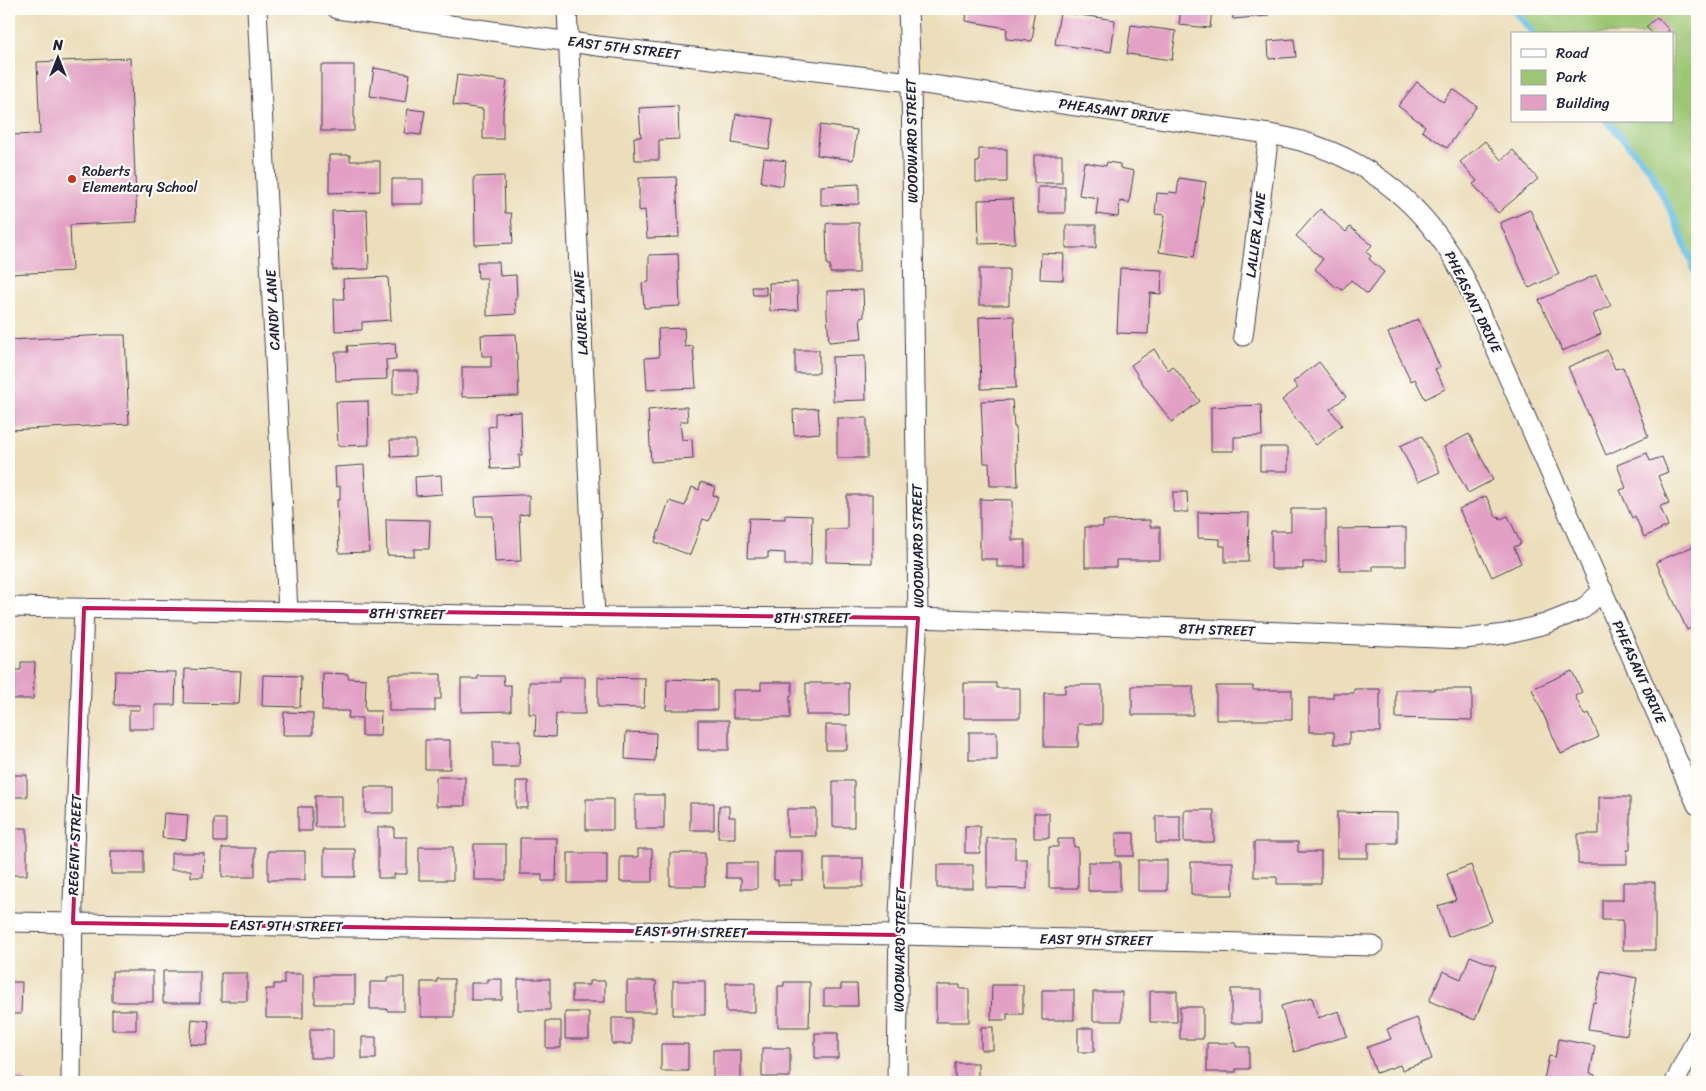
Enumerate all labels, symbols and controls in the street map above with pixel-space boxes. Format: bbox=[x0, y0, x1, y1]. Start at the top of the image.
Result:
street label: EAST 5TH STREET bbox=[566, 29, 683, 67]
north arrow bbox=[32, 32, 82, 82]
legend bbox=[1511, 32, 1674, 122]
text: N bbox=[52, 33, 63, 58]
text: Road bbox=[1556, 40, 1589, 66]
text: Park bbox=[1556, 64, 1587, 90]
street label: WOODWARD STREET bbox=[898, 78, 926, 203]
text: Building bbox=[1556, 90, 1610, 116]
street label: PHEASANT DRIVE bbox=[1057, 91, 1172, 131]
place label: Roberts Elementary School bbox=[82, 159, 199, 200]
marker: Roberts Elementary School bbox=[66, 173, 78, 185]
street label: LALLIER LANE bbox=[1238, 190, 1274, 279]
street label: PHEASANT DRIVE bbox=[1437, 247, 1509, 359]
street label: CANDY LANE bbox=[258, 268, 288, 351]
street label: LAUREL LANE bbox=[566, 269, 596, 356]
street label: WOODWARD STREET bbox=[904, 483, 932, 608]
street label: 8TH STREET bbox=[369, 601, 446, 627]
street label: 8TH STREET bbox=[774, 606, 851, 631]
street label: 8TH STREET bbox=[1179, 616, 1256, 644]
street label: PHEASANT DRIVE bbox=[1605, 616, 1674, 729]
street label: REGENT STREET bbox=[61, 792, 89, 896]
street label: WOODWARD STREET bbox=[886, 887, 914, 1012]
street label: EAST 9TH STREET bbox=[229, 913, 344, 940]
street label: EAST 9TH STREET bbox=[634, 919, 749, 946]
street label: EAST 9TH STREET bbox=[1039, 927, 1154, 954]

